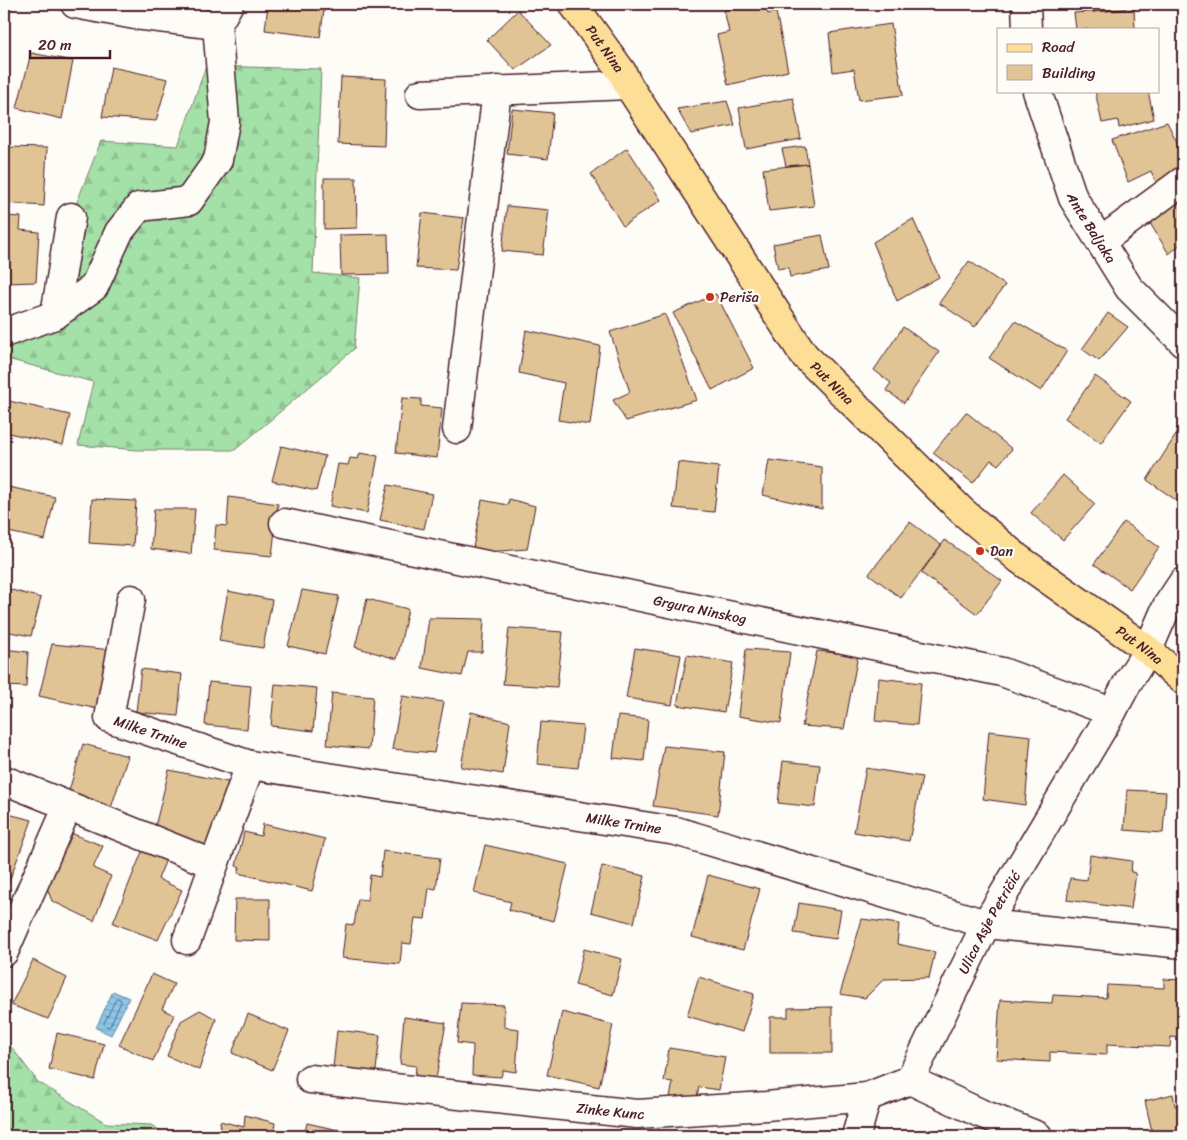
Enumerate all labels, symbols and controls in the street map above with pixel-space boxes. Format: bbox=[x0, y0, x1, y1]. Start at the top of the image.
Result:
street label: Put Nina bbox=[579, 19, 631, 78]
scale bar bbox=[30, 28, 110, 60]
legend bbox=[997, 28, 1160, 92]
text: 20 m bbox=[38, 32, 72, 58]
text: Road bbox=[1042, 34, 1075, 60]
text: Building bbox=[1042, 60, 1096, 86]
street label: Ante Baljaka bbox=[1059, 189, 1123, 268]
place label: Periša bbox=[720, 285, 759, 310]
marker: Periša bbox=[704, 291, 716, 303]
street label: Put Nina bbox=[804, 355, 860, 411]
place label: Dan bbox=[990, 539, 1013, 564]
marker: Dan bbox=[974, 545, 986, 557]
street label: Grgura Ninskog bbox=[651, 587, 749, 631]
street label: Put Nina bbox=[1111, 619, 1169, 671]
street label: Milke Trnine bbox=[111, 708, 191, 756]
street label: Milke Trnine bbox=[584, 805, 663, 841]
street label: Ulica Asje Petričić bbox=[951, 865, 1028, 978]
street label: Zinke Kunc bbox=[575, 1095, 645, 1126]

